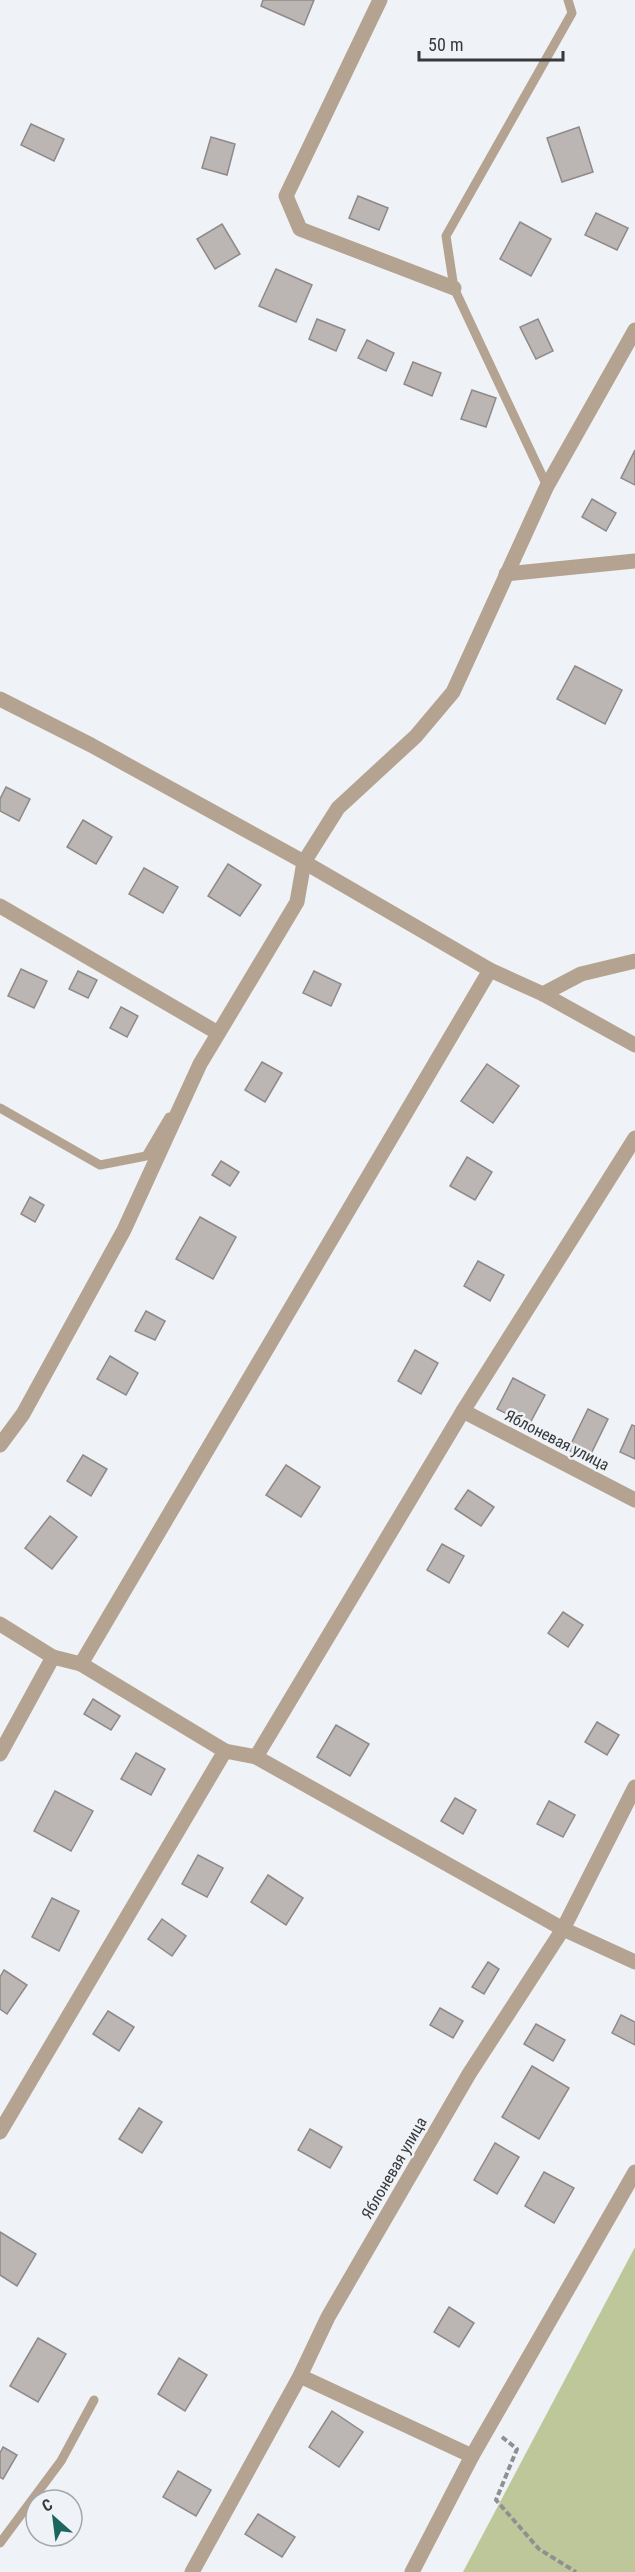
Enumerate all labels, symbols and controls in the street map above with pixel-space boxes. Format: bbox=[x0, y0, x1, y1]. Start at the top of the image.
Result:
scale bar bbox=[419, 24, 563, 62]
text: 50 m bbox=[428, 34, 463, 55]
street label: Яблоневая улица bbox=[502, 1406, 612, 1474]
street label: Яблоневая улица bbox=[357, 2114, 431, 2222]
north arrow bbox=[24, 2488, 84, 2548]
text: С bbox=[39, 2495, 56, 2516]

